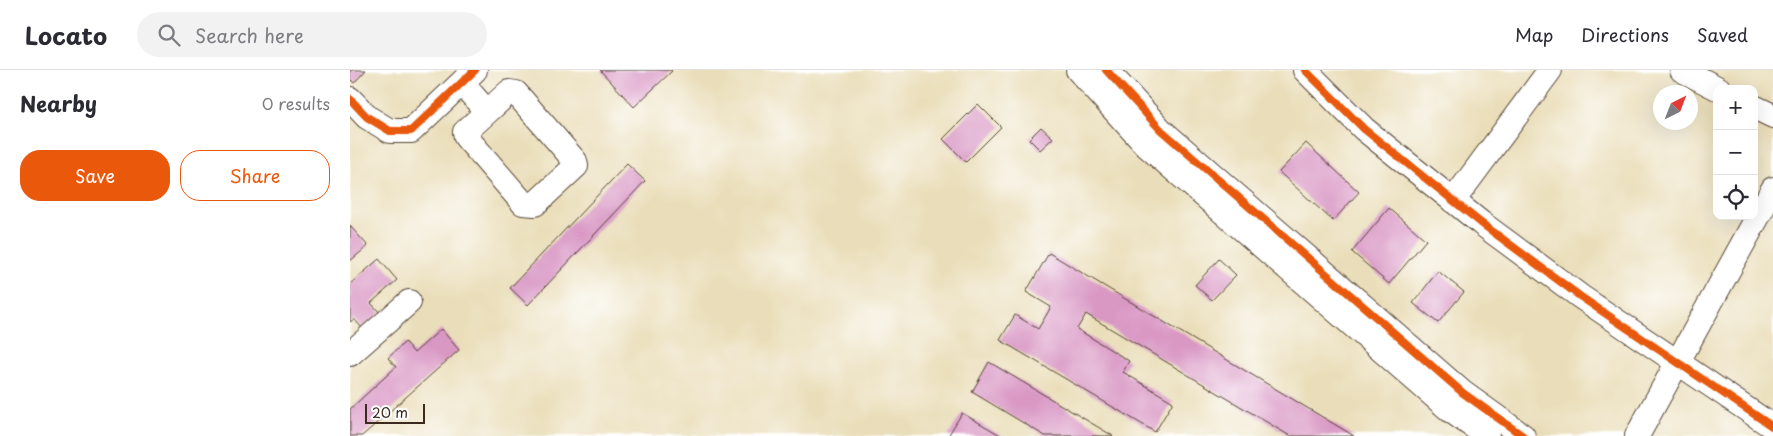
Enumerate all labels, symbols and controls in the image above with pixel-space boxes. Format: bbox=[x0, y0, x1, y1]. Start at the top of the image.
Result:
search box bbox=[137, 12, 487, 57]
text: Locato bbox=[25, 17, 107, 53]
icon: search bbox=[155, 21, 183, 49]
text: Search here bbox=[195, 21, 304, 49]
text: Map bbox=[1515, 21, 1553, 48]
text: Directions bbox=[1581, 21, 1669, 48]
text: Saved bbox=[1697, 21, 1748, 48]
north arrow bbox=[1653, 85, 1698, 130]
map controls bbox=[1713, 85, 1758, 220]
button: + bbox=[1713, 85, 1758, 130]
text: Nearby bbox=[20, 87, 97, 119]
text: 0 results bbox=[262, 91, 330, 115]
button: − bbox=[1713, 130, 1758, 175]
button: Save bbox=[20, 150, 170, 201]
button: Share bbox=[180, 150, 330, 201]
button: locate bbox=[1713, 175, 1758, 220]
scale bar bbox=[365, 401, 425, 424]
text: 20 m bbox=[372, 402, 408, 423]

